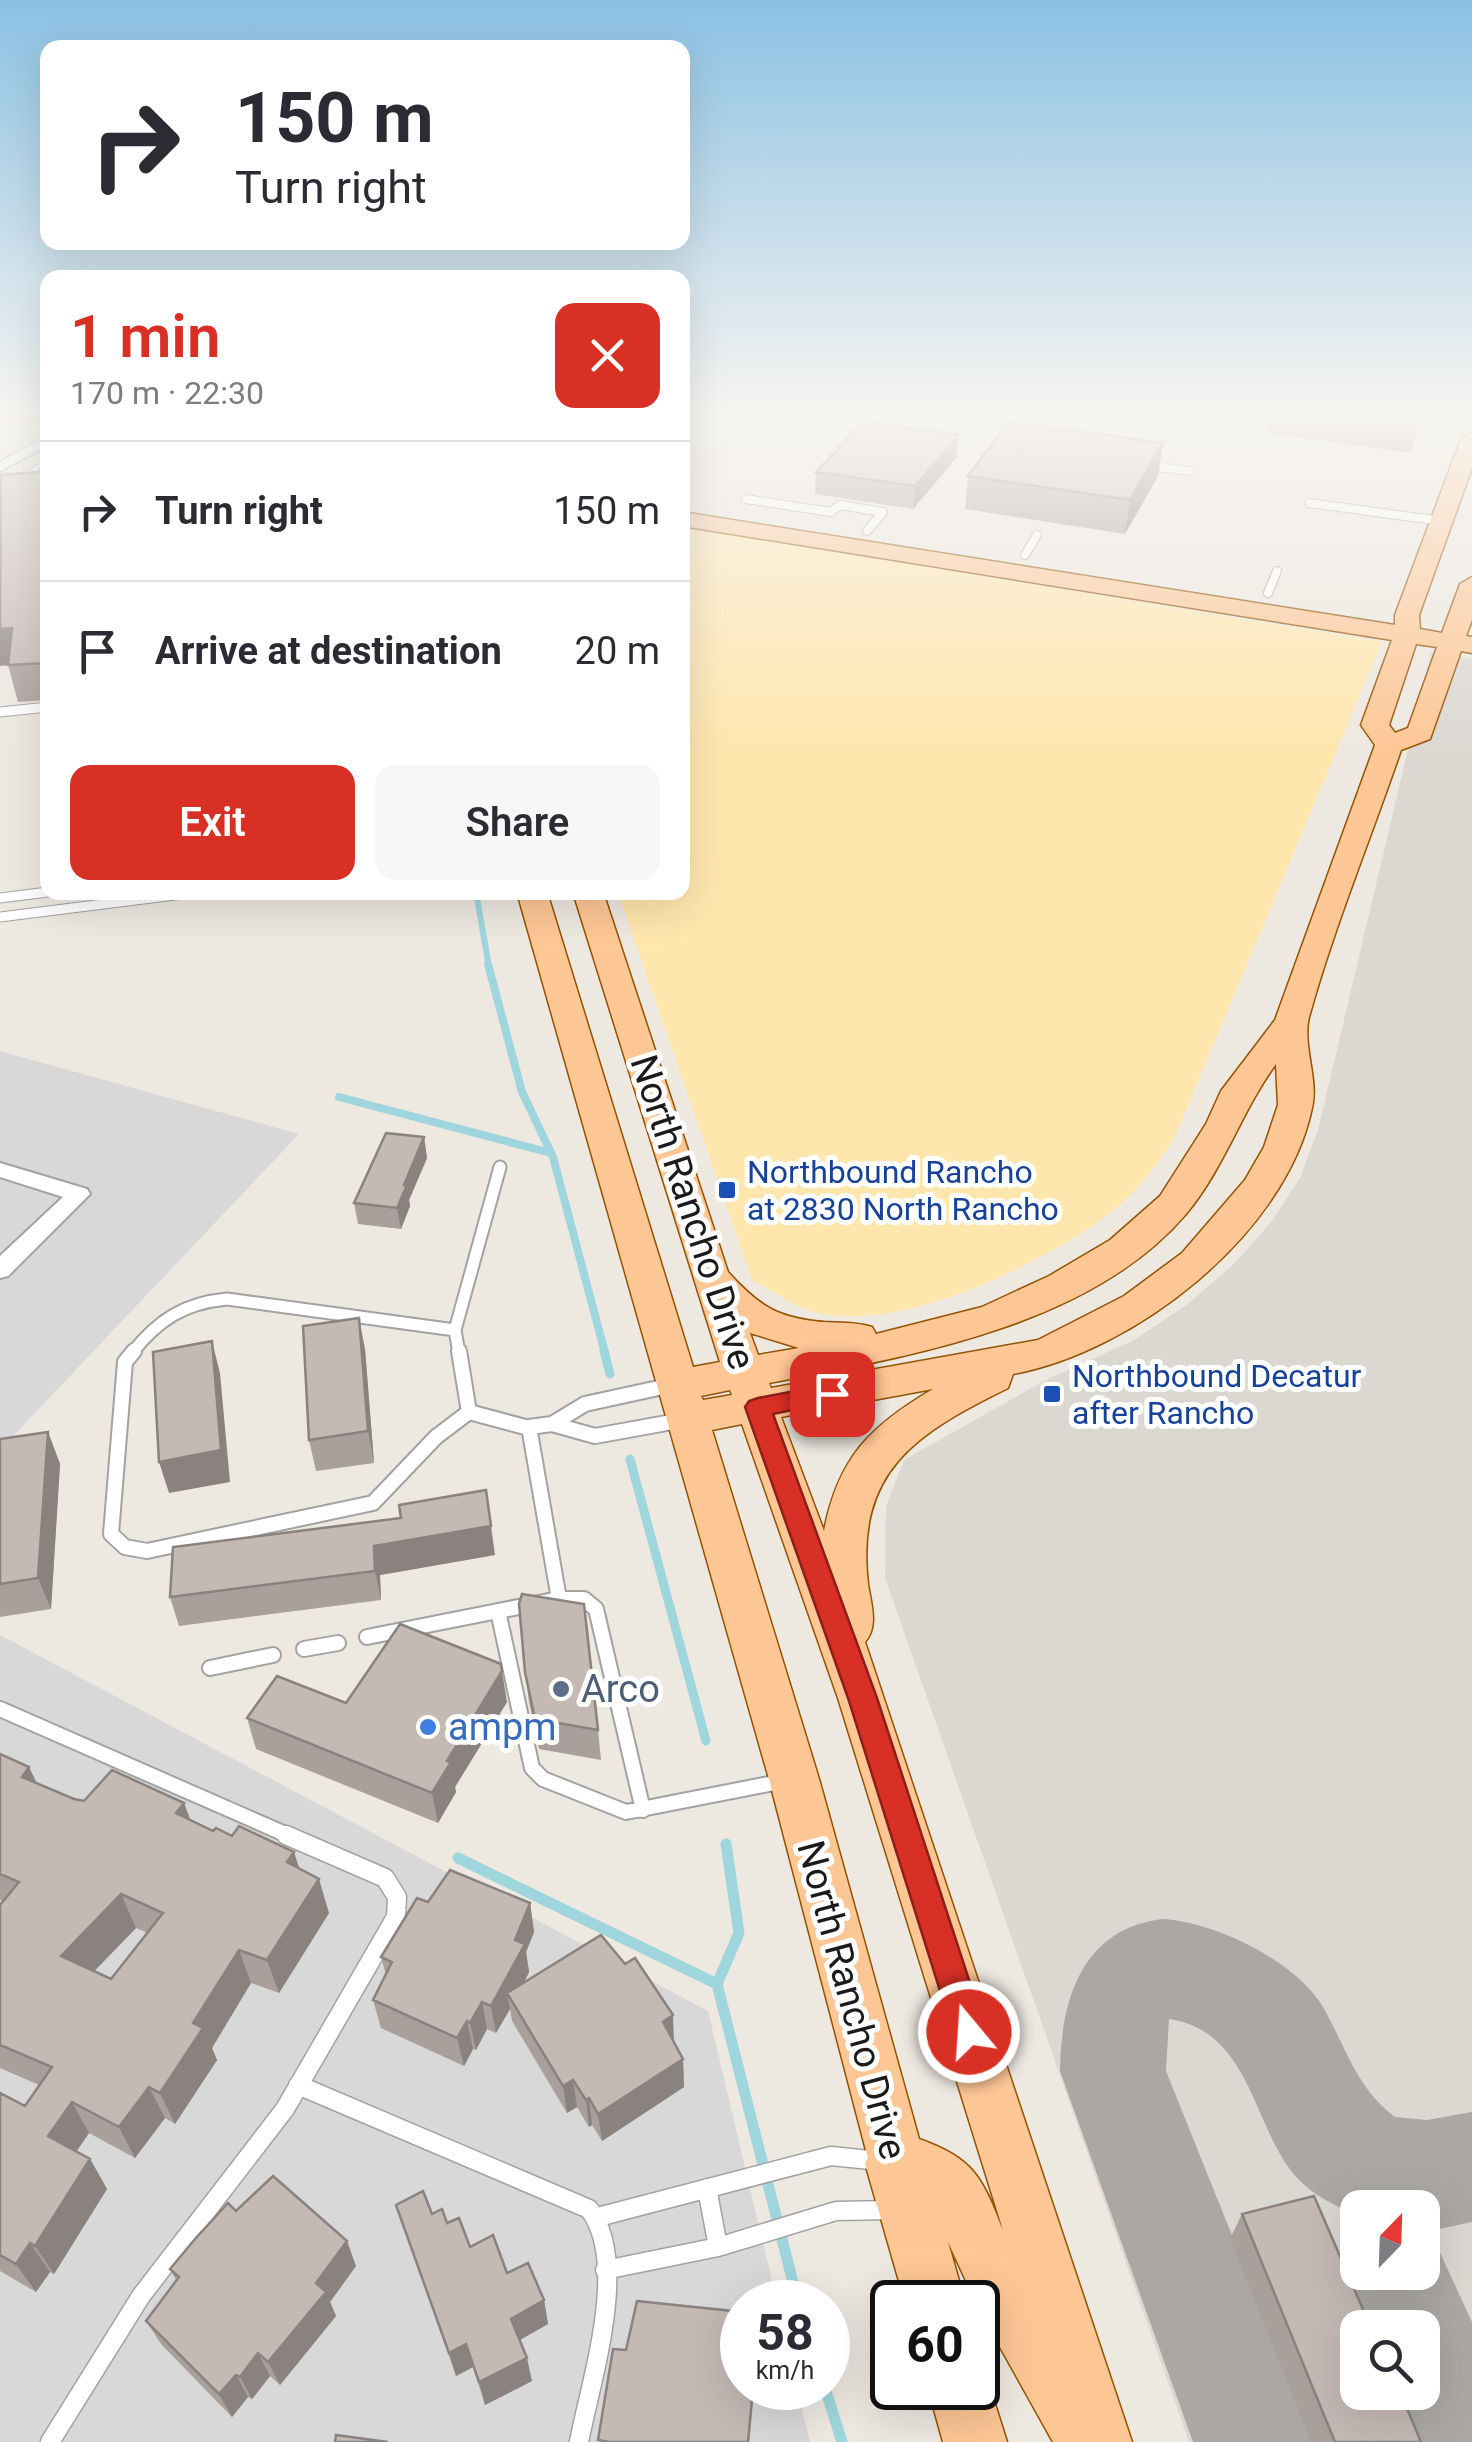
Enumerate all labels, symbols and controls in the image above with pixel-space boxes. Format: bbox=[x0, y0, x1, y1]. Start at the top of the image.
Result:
text: 150 m bbox=[235, 77, 434, 159]
icon: right bbox=[70, 80, 200, 210]
text: Turn right bbox=[235, 161, 427, 214]
text: 1 min bbox=[70, 301, 220, 372]
button: close bbox=[555, 303, 660, 408]
text: 170 m · 22:30 bbox=[70, 374, 264, 412]
icon: right bbox=[70, 484, 125, 539]
text: Turn right bbox=[155, 489, 323, 533]
text: 150 m bbox=[553, 489, 660, 533]
icon: arrive bbox=[70, 624, 125, 679]
text: Arrive at destination bbox=[155, 629, 502, 673]
text: 20 m bbox=[575, 629, 660, 673]
button: Exit bbox=[70, 765, 355, 880]
button: Share bbox=[375, 765, 660, 880]
street label: North Rancho Drive bbox=[621, 1049, 765, 1375]
place label: Northbound Rancho at 2830 North Rancho bbox=[747, 1153, 1059, 1228]
marker: Northbound Rancho at 2830 North Rancho bbox=[716, 1179, 738, 1201]
pin bbox=[790, 1352, 875, 1437]
place label: Northbound Decatur after Rancho bbox=[1072, 1357, 1362, 1432]
icon: arrive bbox=[805, 1367, 860, 1422]
marker: Northbound Decatur after Rancho bbox=[1041, 1383, 1063, 1405]
place label: Arco bbox=[581, 1667, 660, 1711]
marker: Arco bbox=[550, 1678, 572, 1700]
place label: ampm bbox=[448, 1705, 557, 1749]
marker: ampm bbox=[417, 1716, 439, 1738]
street label: North Rancho Drive bbox=[788, 1836, 916, 2164]
position arrow bbox=[917, 1980, 1021, 2084]
north arrow bbox=[1340, 2190, 1440, 2290]
map controls bbox=[1340, 2190, 1440, 2410]
speed limit sign: 60 bbox=[870, 2280, 1000, 2410]
text: 58 bbox=[756, 2304, 814, 2362]
button: search bbox=[1340, 2310, 1440, 2410]
text: km/h bbox=[756, 2356, 814, 2385]

